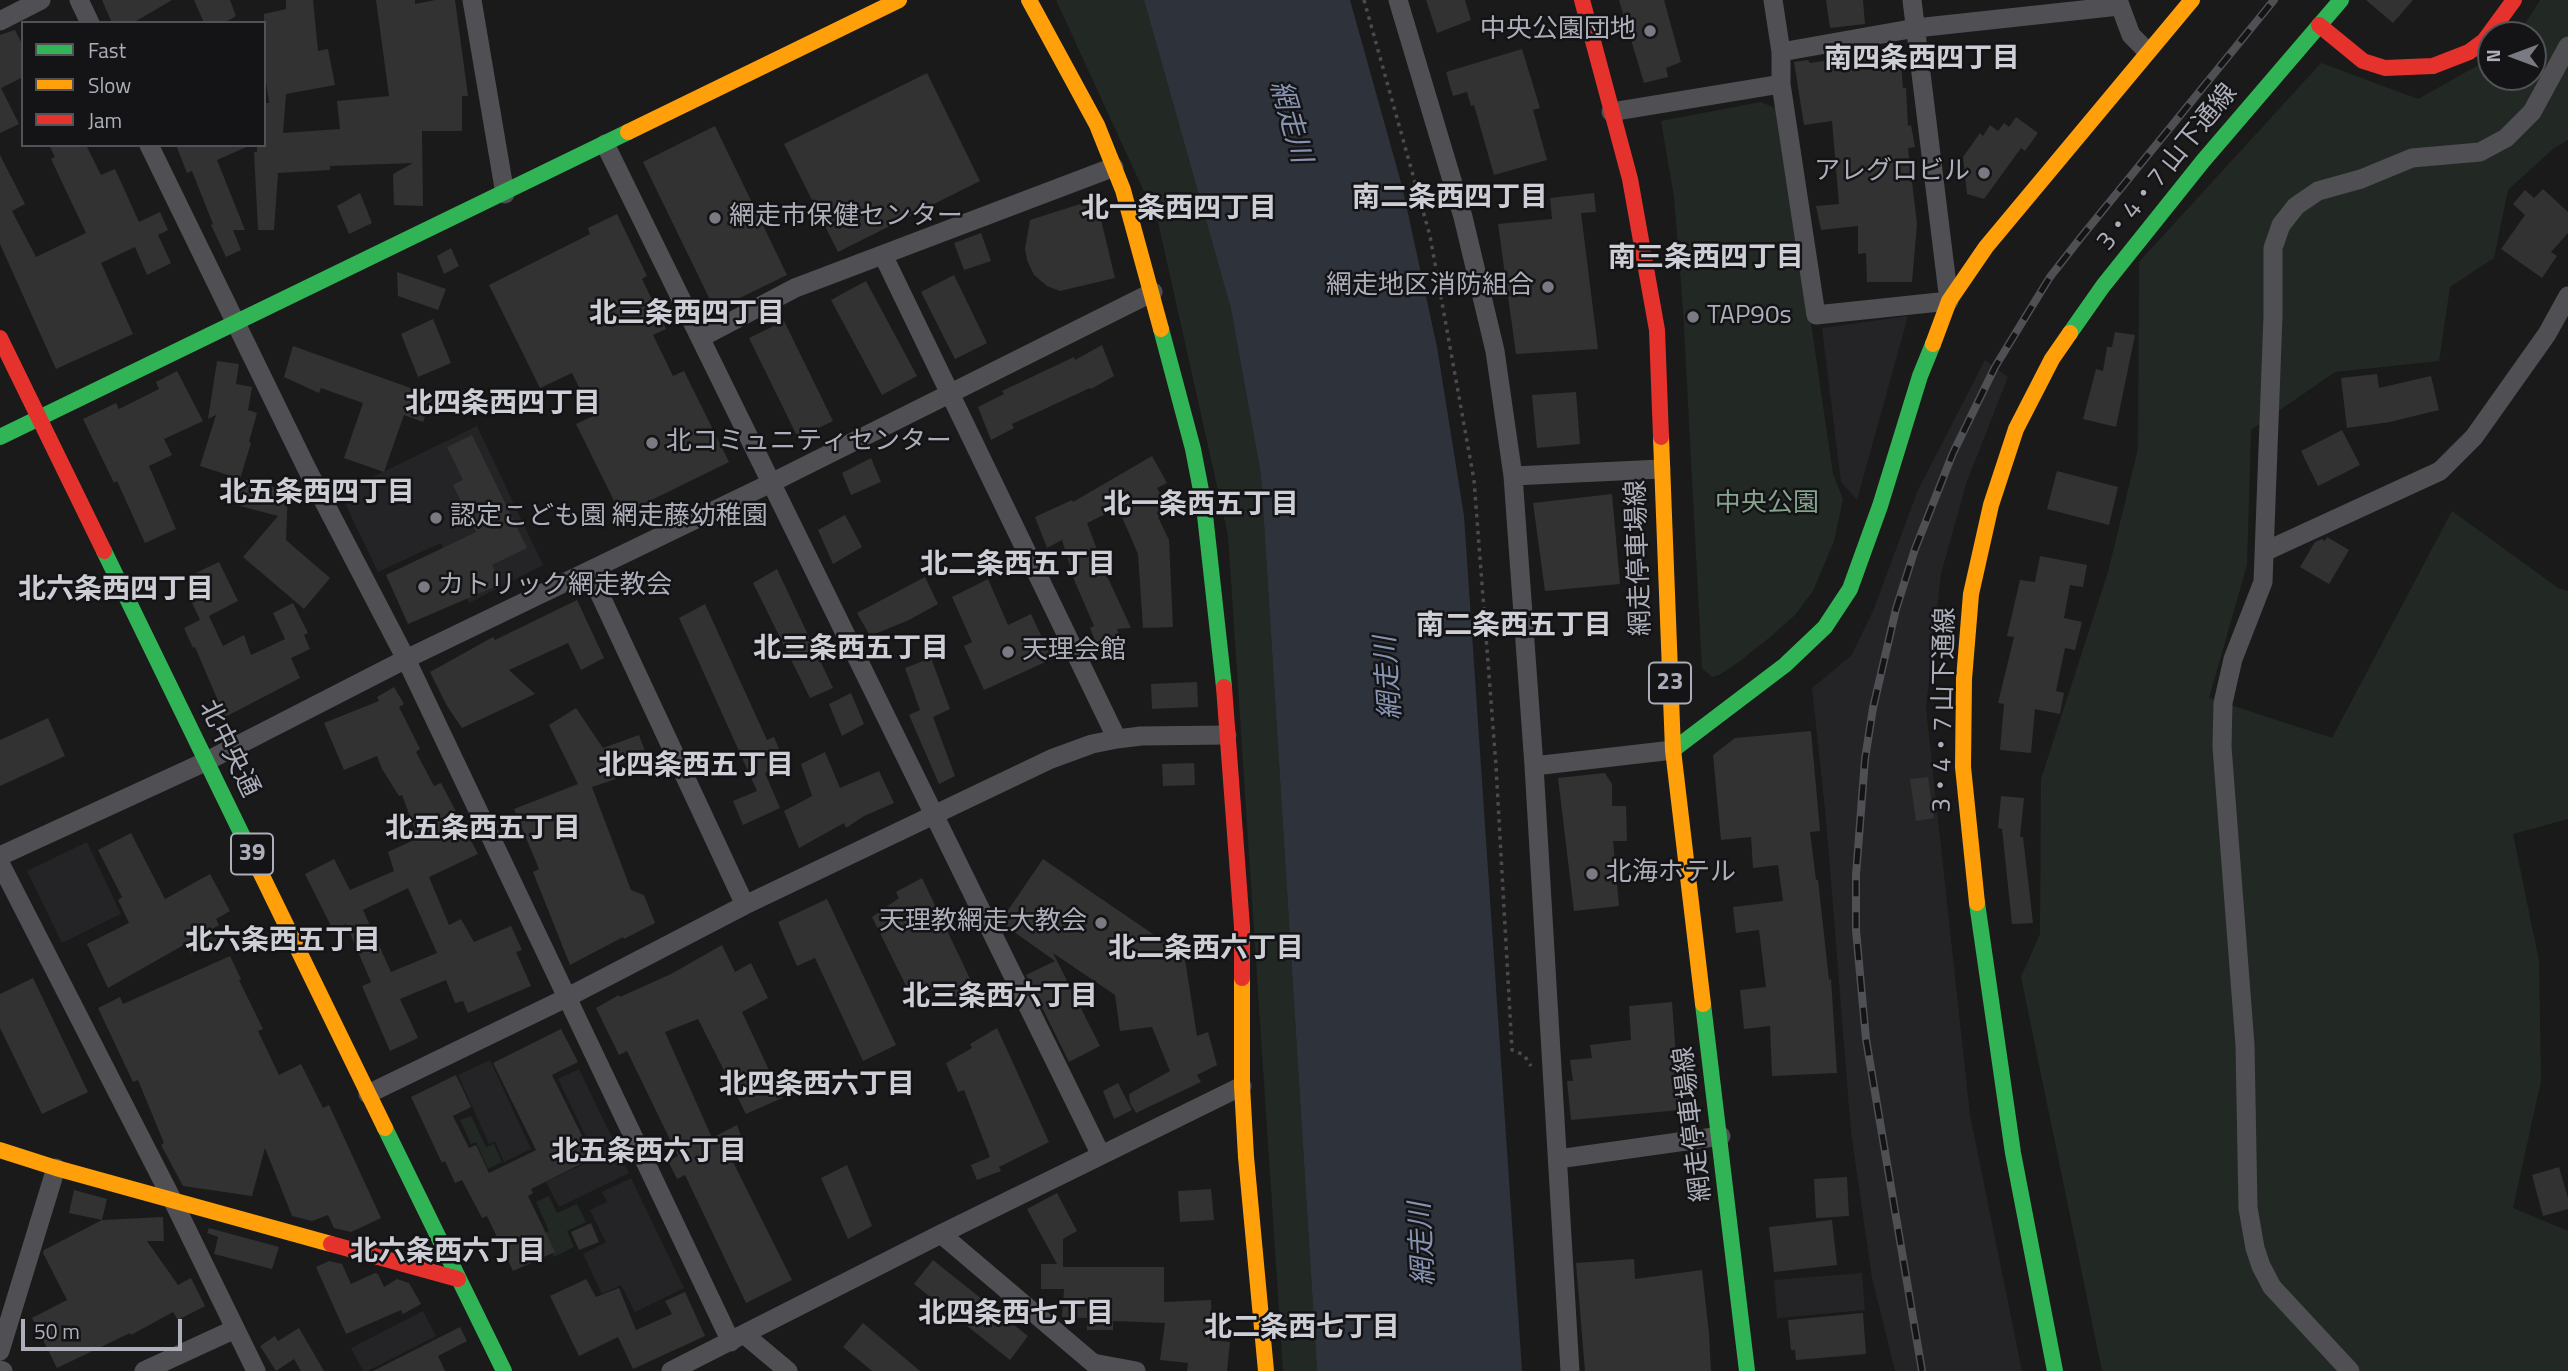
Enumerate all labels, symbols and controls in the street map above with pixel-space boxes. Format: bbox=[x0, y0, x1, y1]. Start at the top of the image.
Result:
place label: 中央公園団地 bbox=[1480, 15, 1636, 47]
legend bbox=[21, 21, 266, 147]
north arrow bbox=[2477, 21, 2547, 91]
marker: 中央公園団地 bbox=[1642, 23, 1658, 39]
text: Fast bbox=[88, 34, 126, 66]
district label: 南四条西四丁目 bbox=[1824, 43, 2020, 77]
text: N bbox=[2478, 49, 2507, 63]
text: Slow bbox=[88, 69, 131, 101]
water label: 網走川 bbox=[1261, 77, 1317, 167]
street label: 3・4・7 山下通線 bbox=[2091, 78, 2245, 258]
text: Jam bbox=[88, 104, 122, 136]
place label: アレグロビル bbox=[1814, 157, 1970, 189]
marker: アレグロビル bbox=[1976, 165, 1992, 181]
district label: 南二条西四丁目 bbox=[1352, 182, 1548, 216]
district label: 北一条西四丁目 bbox=[1081, 193, 1277, 227]
place label: 網走市保健センター bbox=[729, 202, 963, 234]
marker: 網走市保健センター bbox=[707, 210, 723, 226]
district label: 南三条西四丁目 bbox=[1608, 242, 1804, 276]
place label: 網走地区消防組合 bbox=[1326, 271, 1534, 303]
marker: 網走地区消防組合 bbox=[1540, 279, 1556, 295]
district label: 北三条西四丁目 bbox=[589, 298, 785, 332]
place label: TAP90s bbox=[1707, 301, 1792, 333]
marker: TAP90s bbox=[1685, 309, 1701, 325]
district label: 北四条西四丁目 bbox=[405, 388, 601, 422]
place label: 北コミュニティセンター bbox=[666, 427, 952, 459]
marker: 北コミュニティセンター bbox=[644, 435, 660, 451]
district label: 北五条西四丁目 bbox=[219, 477, 415, 511]
street label: 網走停車場線 bbox=[1622, 480, 1658, 636]
district label: 北一条西五丁目 bbox=[1103, 489, 1299, 523]
park label: 中央公園 bbox=[1715, 489, 1819, 521]
place label: 認定こども園 網走藤幼稚園 bbox=[450, 502, 768, 534]
marker: 認定こども園 網走藤幼稚園 bbox=[428, 510, 444, 526]
district label: 北二条西五丁目 bbox=[920, 549, 1116, 583]
place label: カトリック網走教会 bbox=[438, 571, 672, 603]
district label: 北六条西四丁目 bbox=[18, 574, 214, 608]
marker: カトリック網走教会 bbox=[416, 579, 432, 595]
street label: 3・4・7 山下通線 bbox=[1928, 607, 1962, 813]
district label: 南二条西五丁目 bbox=[1416, 610, 1612, 644]
district label: 北三条西五丁目 bbox=[753, 633, 949, 667]
water label: 網走川 bbox=[1370, 635, 1410, 721]
place label: 天理会館 bbox=[1022, 636, 1126, 668]
marker: 天理会館 bbox=[1000, 644, 1016, 660]
road number: 23 bbox=[1649, 662, 1691, 704]
street label: 北中央通 bbox=[191, 695, 265, 803]
district label: 北四条西五丁目 bbox=[598, 750, 794, 784]
district label: 北五条西五丁目 bbox=[385, 813, 581, 847]
road number: 39 bbox=[231, 834, 273, 874]
place label: 北海ホテル bbox=[1606, 858, 1736, 890]
marker: 北海ホテル bbox=[1584, 866, 1600, 882]
place label: 天理教網走大教会 bbox=[879, 907, 1087, 939]
marker: 天理教網走大教会 bbox=[1093, 915, 1109, 931]
district label: 北六条西五丁目 bbox=[185, 925, 381, 959]
district label: 北二条西六丁目 bbox=[1108, 933, 1304, 967]
district label: 北三条西六丁目 bbox=[902, 981, 1098, 1015]
street label: 網走停車場線 bbox=[1669, 1045, 1719, 1203]
district label: 北四条西六丁目 bbox=[719, 1069, 915, 1103]
district label: 北五条西六丁目 bbox=[551, 1136, 747, 1170]
water label: 網走川 bbox=[1405, 1201, 1443, 1287]
district label: 北六条西六丁目 bbox=[350, 1236, 546, 1270]
district label: 北四条西七丁目 bbox=[918, 1298, 1114, 1332]
scale bar bbox=[24, 1304, 186, 1348]
district label: 北二条西七丁目 bbox=[1204, 1312, 1400, 1346]
text: 50 m bbox=[34, 1315, 80, 1347]

